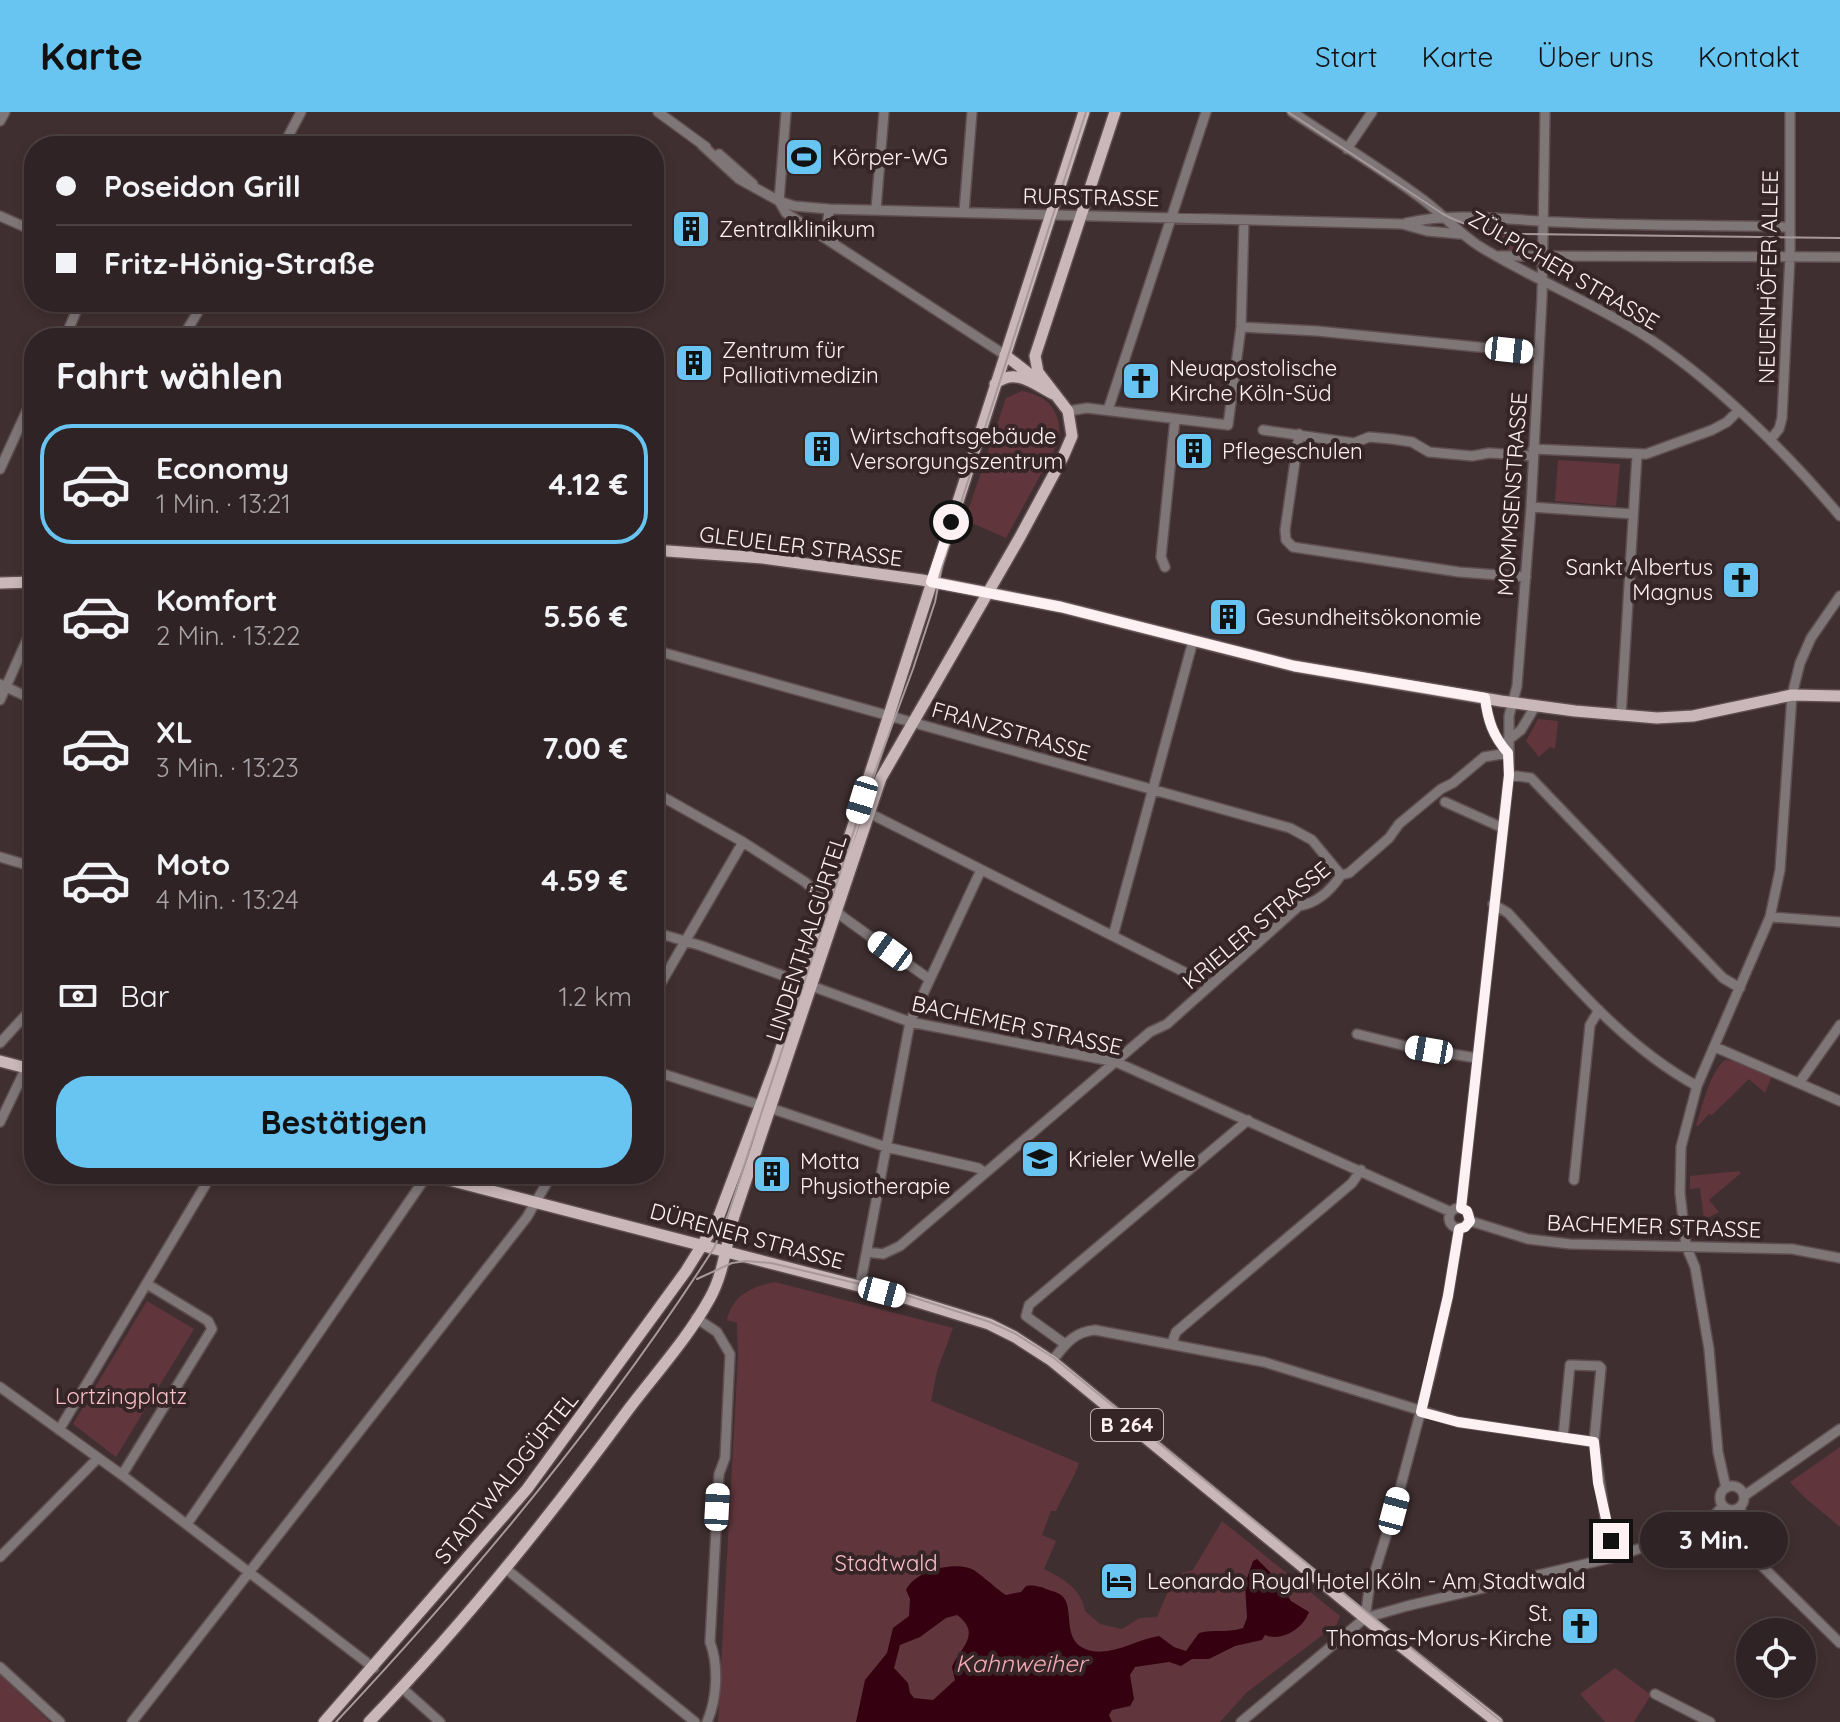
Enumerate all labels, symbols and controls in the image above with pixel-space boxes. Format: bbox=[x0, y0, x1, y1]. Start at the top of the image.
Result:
text: Karte bbox=[40, 32, 143, 80]
text: Start bbox=[1315, 39, 1377, 74]
text: Karte bbox=[1421, 39, 1493, 74]
text: Über uns bbox=[1537, 39, 1654, 74]
text: Kontakt bbox=[1698, 39, 1800, 74]
sports icon: Körper-WG bbox=[783, 136, 825, 178]
place label: Körper-WG bbox=[832, 143, 948, 171]
text: Poseidon Grill bbox=[104, 167, 301, 205]
street label: NEUENHÖFER ALLEE bbox=[1752, 170, 1784, 384]
street label: RURSTRASSE bbox=[1022, 182, 1160, 212]
street label: ZÜLPICHER STRASSE bbox=[1464, 204, 1664, 336]
building icon: Zentralklinikum bbox=[670, 208, 712, 250]
place label: Zentralklinikum bbox=[719, 215, 875, 243]
text: Fritz-Hönig-Straße bbox=[104, 244, 375, 282]
place label: Zentrum für Palliativmedizin bbox=[722, 336, 879, 389]
car bbox=[1484, 336, 1534, 364]
building icon: Zentrum für Palliativmedizin bbox=[673, 342, 715, 384]
text: Fahrt wählen bbox=[56, 353, 283, 398]
place label: Neuapostolische Kirche Köln-Süd bbox=[1169, 354, 1337, 407]
church icon: Neuapostolische Kirche Köln-Süd bbox=[1120, 360, 1162, 402]
street label: MOMMSENSTRASSE bbox=[1491, 391, 1533, 597]
place label: Wirtschaftsgebäude Versorgungszentrum bbox=[850, 422, 1063, 475]
building icon: Wirtschaftsgebäude Versorgungszentrum bbox=[801, 428, 843, 470]
building icon: Pflegeschulen bbox=[1173, 430, 1215, 472]
place label: Pflegeschulen bbox=[1222, 437, 1363, 465]
icon: car bbox=[60, 448, 132, 520]
text: Economy bbox=[156, 449, 289, 487]
text: 4.12 € bbox=[548, 465, 628, 503]
text: 1 Min. · 13:21 bbox=[156, 487, 291, 520]
route start bbox=[933, 504, 969, 540]
street label: GLEUELER STRASSE bbox=[698, 520, 904, 572]
place label: Sankt Albertus Magnus bbox=[1566, 553, 1713, 606]
church icon: Sankt Albertus Magnus bbox=[1720, 559, 1762, 601]
icon: car bbox=[60, 580, 132, 652]
text: Komfort bbox=[156, 581, 278, 619]
building icon: Gesundheitsökonomie bbox=[1207, 596, 1249, 638]
text: 5.56 € bbox=[543, 597, 628, 635]
place label: Gesundheitsökonomie bbox=[1256, 603, 1482, 631]
text: 2 Min. · 13:22 bbox=[156, 619, 300, 652]
street label: FRANZSTRASSE bbox=[929, 695, 1093, 767]
icon: car bbox=[60, 712, 132, 784]
text: XL bbox=[156, 713, 193, 751]
text: 7.00 € bbox=[542, 729, 628, 767]
text: 3 Min. · 13:23 bbox=[156, 751, 299, 784]
car bbox=[844, 774, 880, 826]
street label: LINDENTHALGÜRTEL bbox=[759, 831, 853, 1045]
icon: car bbox=[60, 844, 132, 916]
text: Moto bbox=[156, 845, 230, 883]
street label: KRIELER STRASSE bbox=[1176, 855, 1336, 995]
text: 4.59 € bbox=[541, 861, 628, 899]
text: 4 Min. · 13:24 bbox=[156, 883, 299, 916]
car bbox=[864, 927, 916, 975]
icon: cash bbox=[56, 974, 100, 1018]
text: Bar bbox=[120, 977, 169, 1015]
text: 1.2 km bbox=[559, 980, 632, 1013]
street label: BACHEMER STRASSE bbox=[909, 989, 1125, 1061]
car bbox=[1403, 1034, 1455, 1066]
button: Bestätigen bbox=[56, 1076, 632, 1168]
school or university icon: Krieler Welle bbox=[1019, 1138, 1061, 1180]
place label: Krieler Welle bbox=[1068, 1145, 1196, 1173]
place label: Motta Physiotherapie bbox=[800, 1147, 950, 1200]
building icon: Motta Physiotherapie bbox=[751, 1153, 793, 1195]
street label: DÜRENER STRASSE bbox=[647, 1197, 847, 1275]
street label: BACHEMER STRASSE bbox=[1546, 1208, 1762, 1244]
car bbox=[856, 1274, 908, 1310]
park label: Lortzingplatz bbox=[55, 1382, 187, 1410]
street label: STADTWALDGÜRTEL bbox=[428, 1386, 584, 1570]
road number: B 264 bbox=[1091, 1409, 1163, 1441]
car bbox=[704, 1482, 730, 1532]
car bbox=[1376, 1485, 1412, 1537]
callout: 3 Min. bbox=[1639, 1513, 1787, 1569]
route end bbox=[1593, 1523, 1629, 1559]
text: 3 Min. bbox=[1679, 1523, 1749, 1556]
park label: Stadtwald bbox=[835, 1549, 937, 1577]
hotel icon: Leonardo Royal Hotel Köln - Am Stadtwald bbox=[1098, 1560, 1140, 1602]
place label: Leonardo Royal Hotel Köln - Am Stadtwald bbox=[1147, 1567, 1586, 1595]
place label: St. Thomas-Morus-Kirche bbox=[1325, 1599, 1552, 1652]
church icon: St. Thomas-Morus-Kirche bbox=[1559, 1605, 1601, 1647]
map controls bbox=[1736, 1618, 1816, 1698]
button: locate bbox=[1736, 1618, 1816, 1698]
water label: Kahnweiher bbox=[955, 1648, 1089, 1678]

